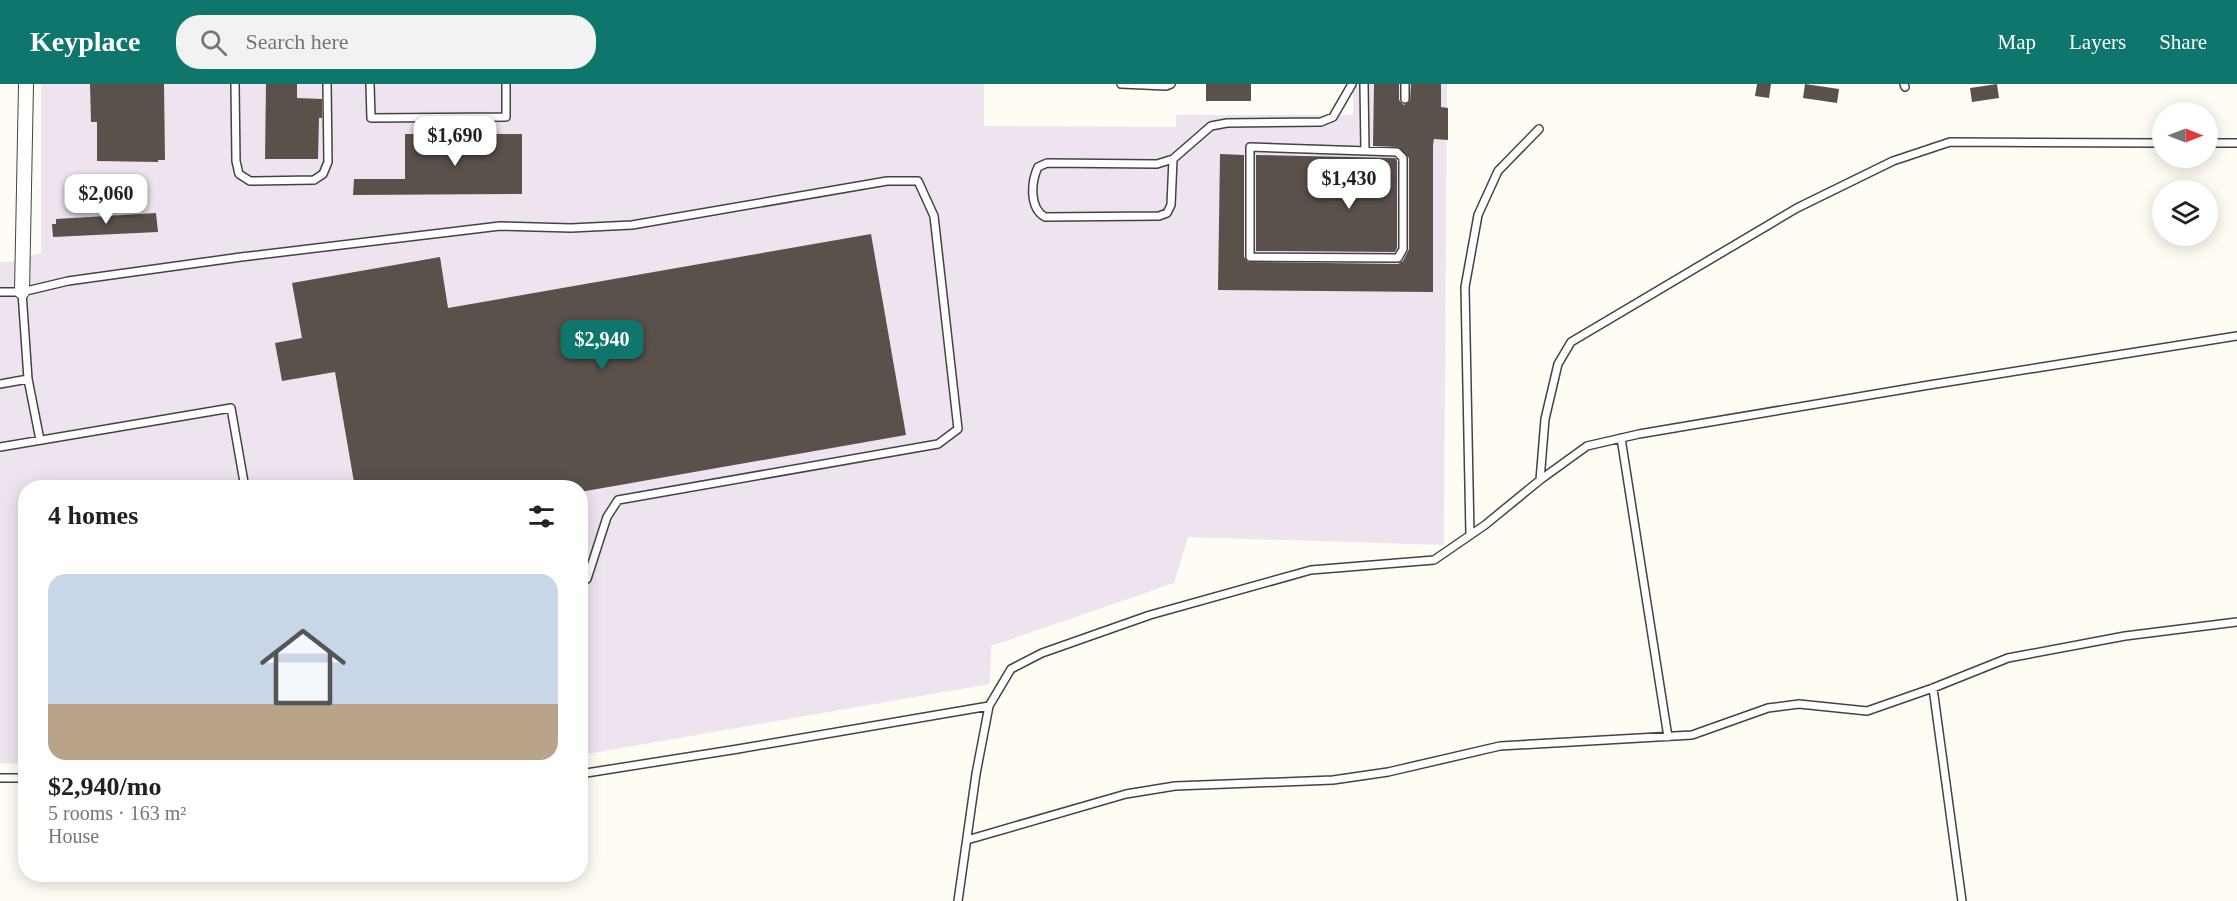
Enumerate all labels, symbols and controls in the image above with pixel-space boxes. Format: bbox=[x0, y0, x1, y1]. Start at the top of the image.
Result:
search box bbox=[176, 15, 596, 69]
text: Keyplace bbox=[30, 26, 140, 57]
icon: search bbox=[197, 26, 230, 59]
text: Search here bbox=[245, 29, 349, 54]
text: Map bbox=[1998, 30, 2036, 54]
text: Layers bbox=[2069, 30, 2126, 54]
text: Share bbox=[2159, 30, 2207, 54]
north arrow bbox=[2152, 102, 2218, 168]
map controls bbox=[2152, 102, 2218, 246]
pin: $1,690 bbox=[406, 116, 504, 167]
text: $1,690 bbox=[428, 124, 483, 146]
pin: $1,430 bbox=[1300, 159, 1398, 210]
text: $1,430 bbox=[1322, 167, 1377, 189]
pin: $2,060 bbox=[57, 174, 155, 225]
button: layers bbox=[2152, 180, 2218, 246]
text: $2,060 bbox=[79, 182, 134, 204]
pin: $2,940 bbox=[553, 320, 651, 371]
text: $2,940 bbox=[575, 328, 630, 350]
icon: filters bbox=[525, 500, 558, 533]
text: 4 homes bbox=[48, 501, 138, 530]
icon: home bbox=[249, 613, 357, 721]
text: $2,940/mo bbox=[48, 772, 161, 801]
text: 5 rooms · 163 m² bbox=[48, 802, 186, 824]
text: House bbox=[48, 825, 99, 847]

